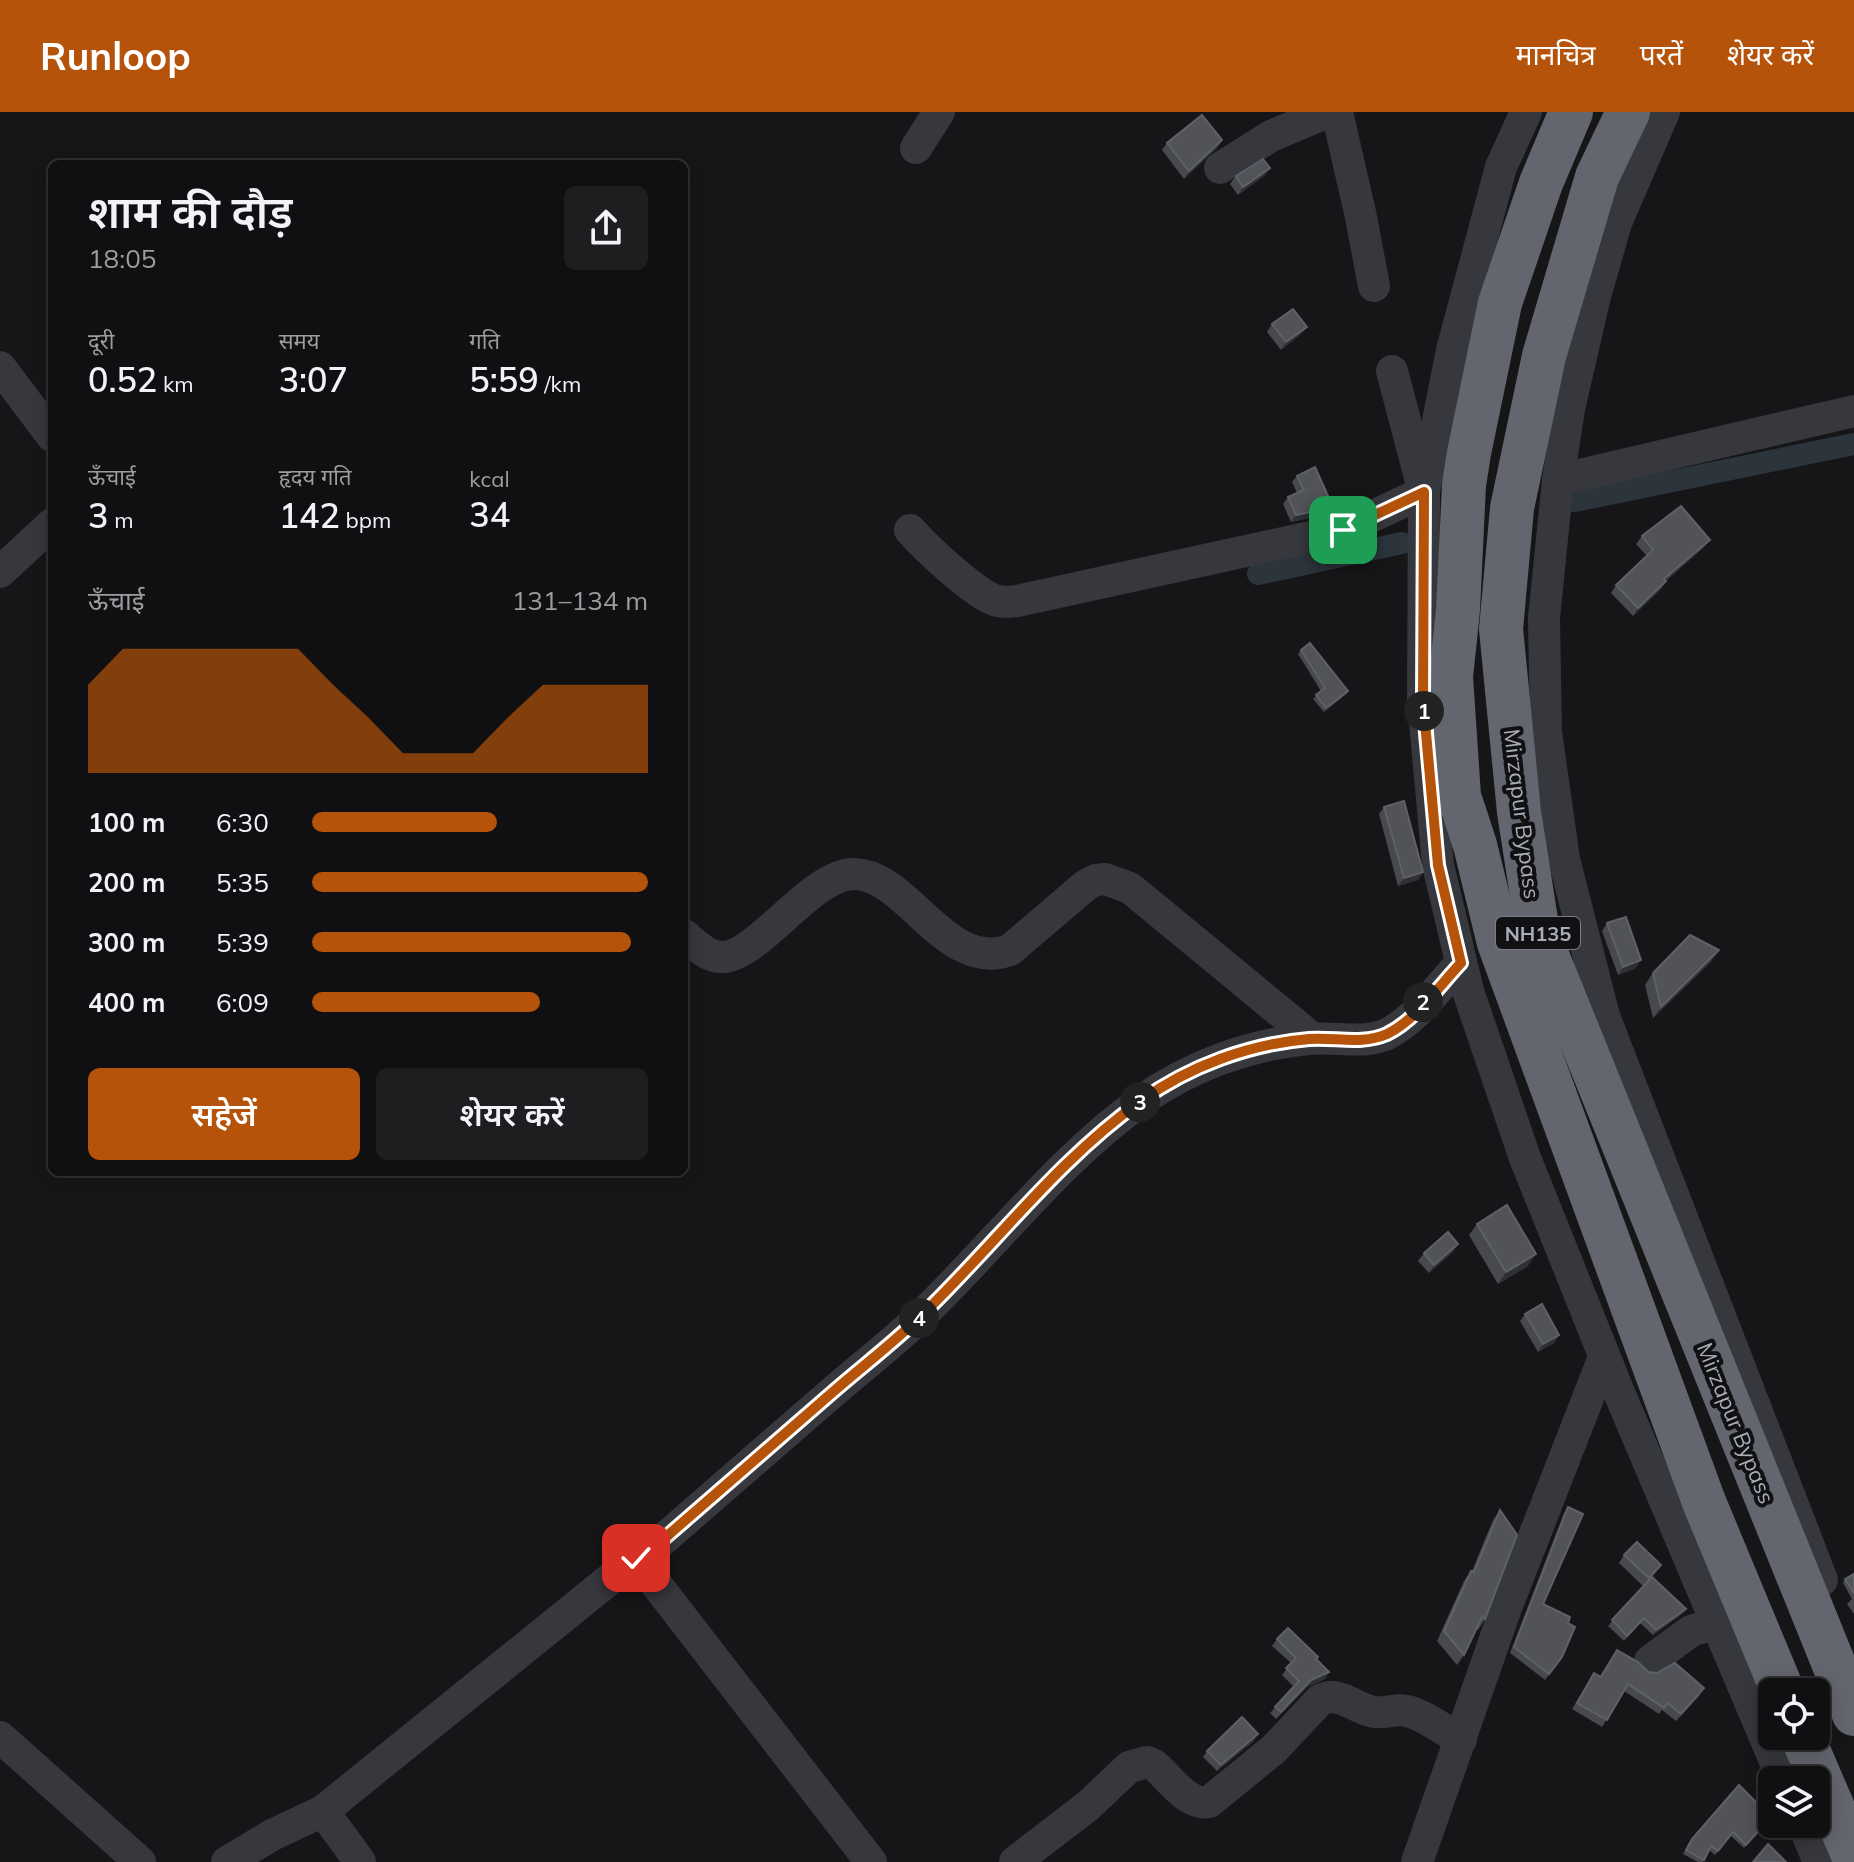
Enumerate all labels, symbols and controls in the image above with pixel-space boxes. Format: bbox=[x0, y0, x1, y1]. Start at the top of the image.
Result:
text: Runloop bbox=[40, 32, 191, 80]
text: मानचित्र bbox=[1516, 37, 1596, 72]
text: परतें bbox=[1640, 37, 1683, 72]
text: शेयर करें bbox=[1727, 37, 1814, 72]
text: शाम की दौड़ bbox=[88, 184, 293, 239]
button: share bbox=[564, 186, 648, 270]
text: 18:05 bbox=[88, 242, 156, 275]
text: दूरी bbox=[88, 327, 114, 355]
text: समय bbox=[279, 327, 319, 355]
text: गति bbox=[469, 327, 500, 355]
text: 0.52 bbox=[88, 358, 157, 401]
text: 3:07 bbox=[279, 358, 348, 401]
text: 5:59 bbox=[469, 358, 539, 401]
text: km bbox=[157, 370, 194, 398]
text: /km bbox=[539, 370, 581, 398]
text: ऊँचाई bbox=[88, 463, 136, 491]
text: हृदय गति bbox=[279, 463, 352, 491]
text: kcal bbox=[469, 465, 510, 493]
text: 34 bbox=[469, 493, 510, 536]
text: 3 bbox=[88, 494, 108, 537]
text: 142 bbox=[279, 494, 340, 537]
pin bbox=[1309, 496, 1377, 564]
text: m bbox=[108, 506, 133, 534]
text: bpm bbox=[340, 506, 391, 534]
icon: arrive bbox=[1321, 508, 1365, 552]
text: ऊँचाई bbox=[88, 584, 144, 617]
text: 131–134 m bbox=[512, 584, 648, 617]
pin: 1 bbox=[1404, 691, 1444, 731]
text: 1 bbox=[1417, 697, 1431, 725]
street label: Mirzapur Bypass bbox=[1498, 727, 1546, 901]
text: 100 m bbox=[88, 806, 165, 839]
text: 6:30 bbox=[216, 806, 269, 839]
text: 200 m bbox=[88, 866, 165, 899]
text: 5:35 bbox=[216, 866, 269, 899]
road number: NH135 bbox=[1496, 917, 1580, 949]
text: 300 m bbox=[88, 926, 165, 959]
text: 5:39 bbox=[216, 926, 269, 959]
pin: 2 bbox=[1403, 982, 1443, 1022]
text: 400 m bbox=[88, 986, 165, 1019]
text: 6:09 bbox=[216, 986, 269, 1019]
text: 2 bbox=[1416, 988, 1430, 1016]
button: सहेजें bbox=[88, 1068, 360, 1160]
button: शेयर करें bbox=[376, 1068, 648, 1160]
pin: 3 bbox=[1120, 1082, 1160, 1122]
text: 3 bbox=[1133, 1088, 1147, 1116]
pin: 4 bbox=[899, 1298, 939, 1338]
text: 4 bbox=[912, 1304, 926, 1332]
street label: Mirzapur Bypass bbox=[1691, 1338, 1781, 1508]
pin bbox=[602, 1524, 670, 1592]
icon: check bbox=[614, 1536, 658, 1580]
map controls bbox=[1758, 1678, 1830, 1838]
button: locate bbox=[1758, 1678, 1830, 1750]
button: layers bbox=[1758, 1766, 1830, 1838]

